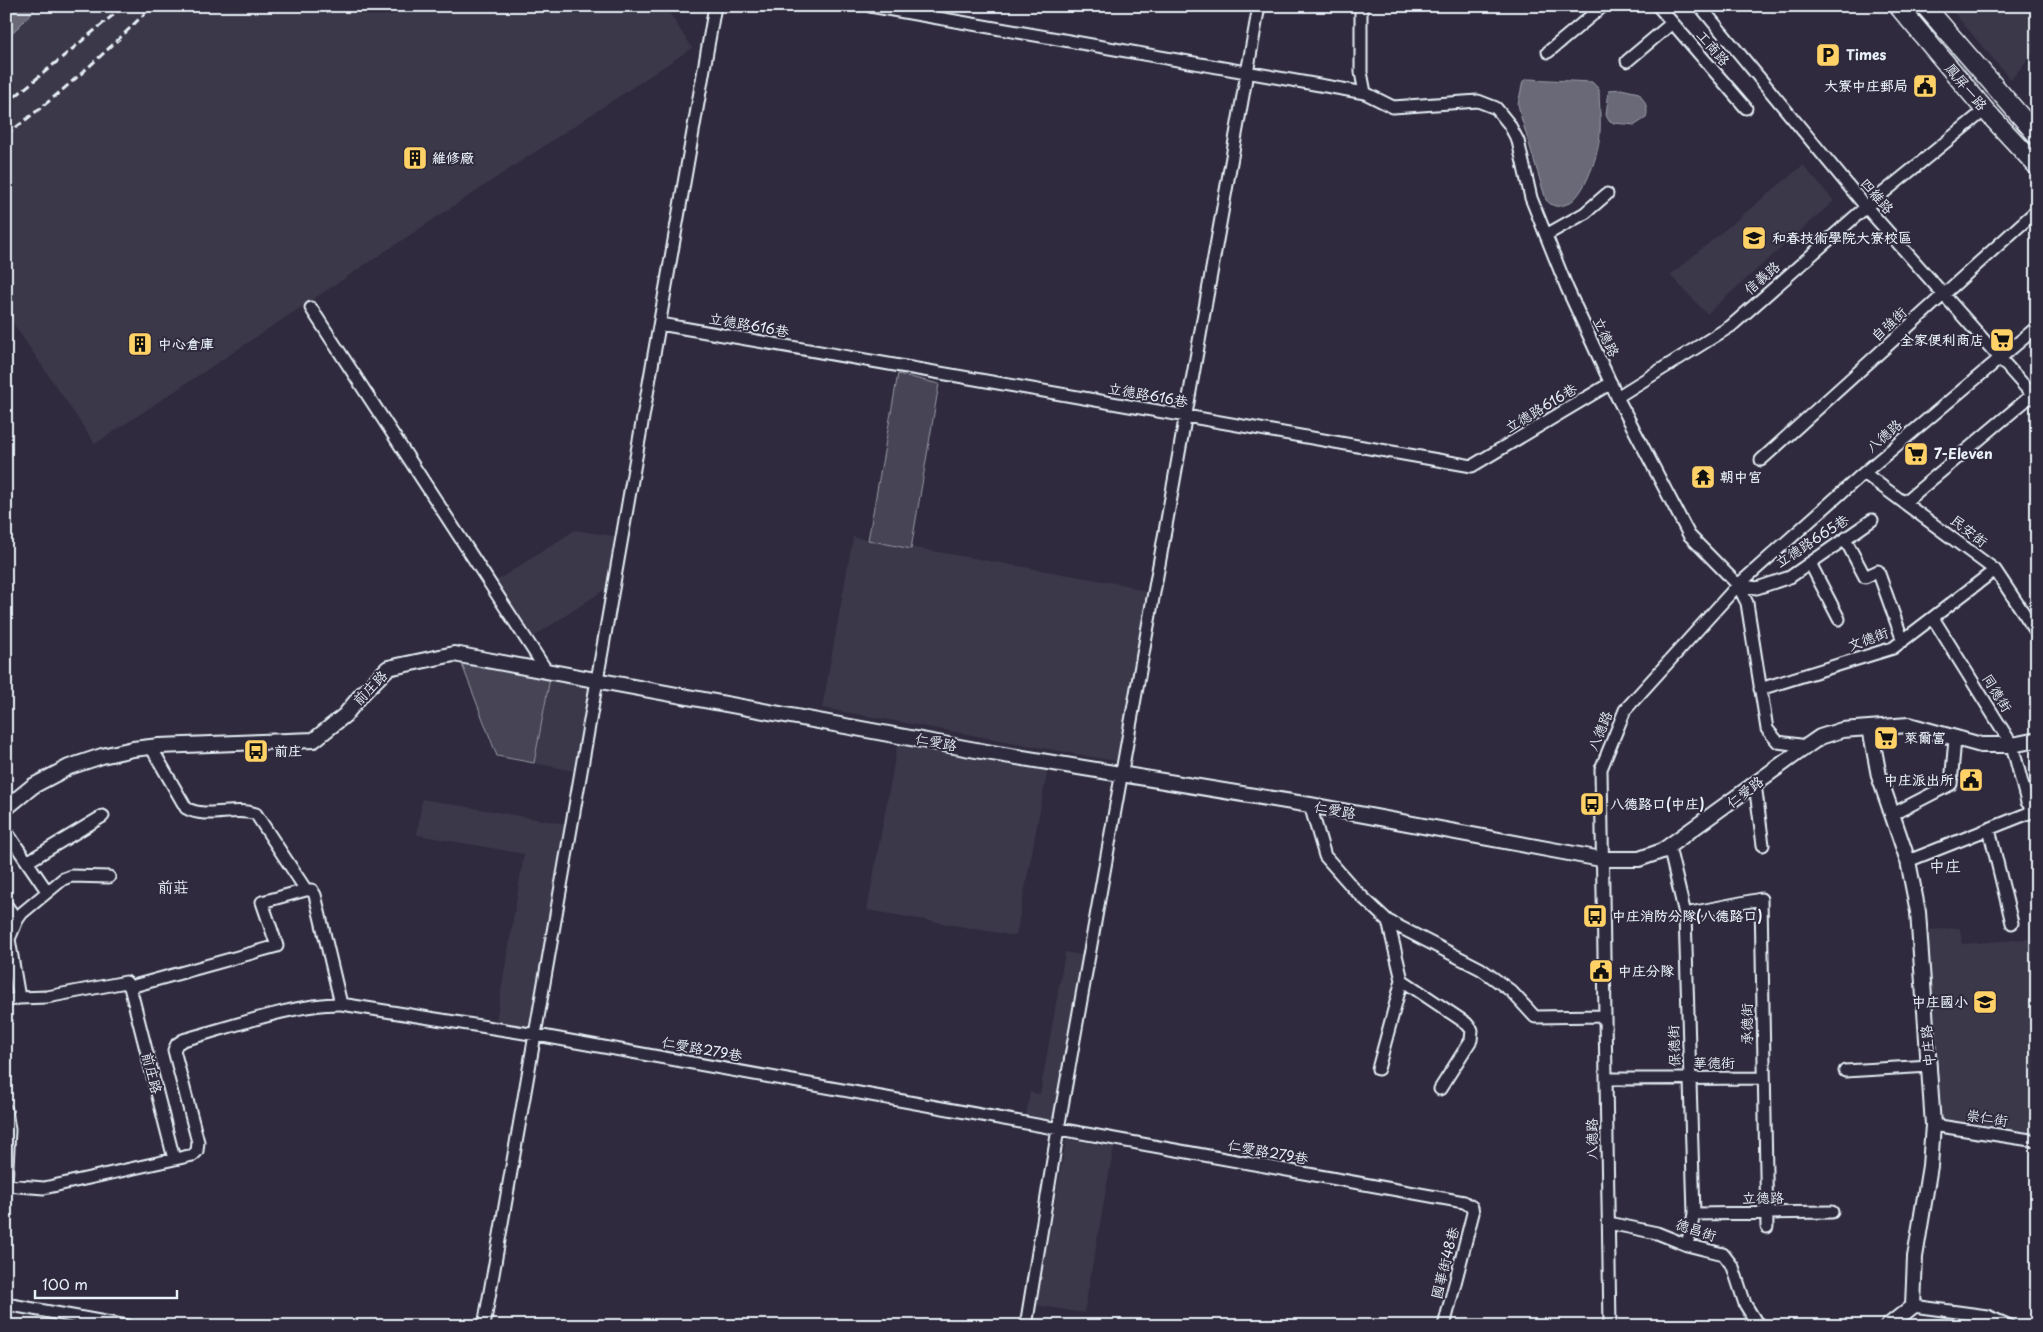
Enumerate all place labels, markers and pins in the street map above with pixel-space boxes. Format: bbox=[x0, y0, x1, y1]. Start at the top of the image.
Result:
parking icon: Times bbox=[1815, 42, 1841, 68]
place label: Times bbox=[1846, 44, 1887, 65]
public building icon: 大寮中庄郵局 bbox=[1912, 73, 1938, 99]
place label: 大寮中庄郵局 bbox=[1824, 75, 1908, 96]
building icon: 維修廠 bbox=[402, 145, 428, 171]
place label: 維修廠 bbox=[432, 147, 474, 168]
school or university icon: 和春技術學院大寮校區 bbox=[1741, 225, 1767, 251]
place label: 和春技術學院大寮校區 bbox=[1772, 227, 1912, 248]
supermarket icon: 全家便利商店 bbox=[1989, 327, 2015, 353]
place label: 全家便利商店 bbox=[1900, 329, 1984, 350]
building icon: 中心倉庫 bbox=[127, 331, 153, 357]
place label: 中心倉庫 bbox=[158, 333, 214, 354]
supermarket icon: 7-Eleven bbox=[1903, 441, 1929, 467]
place label: 7-Eleven bbox=[1934, 443, 1993, 464]
temple icon: 朝中宮 bbox=[1690, 464, 1716, 490]
place label: 朝中宮 bbox=[1720, 466, 1762, 487]
supermarket icon: 萊爾富 bbox=[1873, 725, 1899, 751]
place label: 萊爾富 bbox=[1904, 727, 1946, 748]
bus stop icon: 前庄 bbox=[243, 738, 269, 764]
place label: 前庄 bbox=[274, 740, 302, 761]
public building icon: 中庄派出所 bbox=[1958, 767, 1984, 793]
place label: 中庄派出所 bbox=[1884, 769, 1954, 790]
bus stop icon: 八德路口(中庄) bbox=[1579, 791, 1605, 817]
place label: 八德路口(中庄) bbox=[1610, 793, 1705, 814]
bus stop icon: 中庄消防分隊(八德路口) bbox=[1582, 903, 1608, 929]
place label: 中庄消防分隊(八德路口) bbox=[1612, 905, 1763, 926]
public building icon: 中庄分隊 bbox=[1588, 958, 1614, 984]
place label: 中庄分隊 bbox=[1618, 960, 1674, 981]
school or university icon: 中庄國小 bbox=[1972, 989, 1998, 1015]
place label: 中庄國小 bbox=[1912, 991, 1968, 1012]

